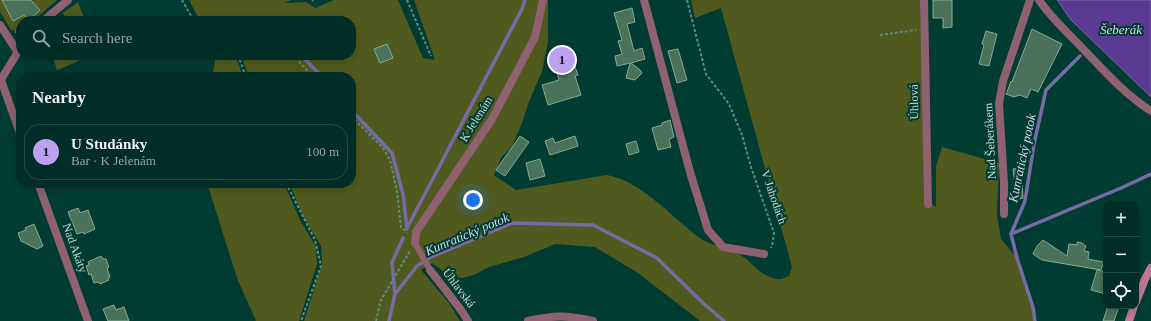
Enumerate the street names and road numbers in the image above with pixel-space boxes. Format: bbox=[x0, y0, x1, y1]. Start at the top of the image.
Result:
street label: Úhlová bbox=[907, 84, 921, 120]
street label: K Jelenám bbox=[457, 93, 496, 144]
street label: Nad Šeberákem bbox=[981, 102, 999, 179]
street label: V Jahodách bbox=[758, 168, 790, 226]
street label: Nad Akáty bbox=[60, 221, 90, 275]
street label: Úhlavská bbox=[440, 266, 479, 311]

